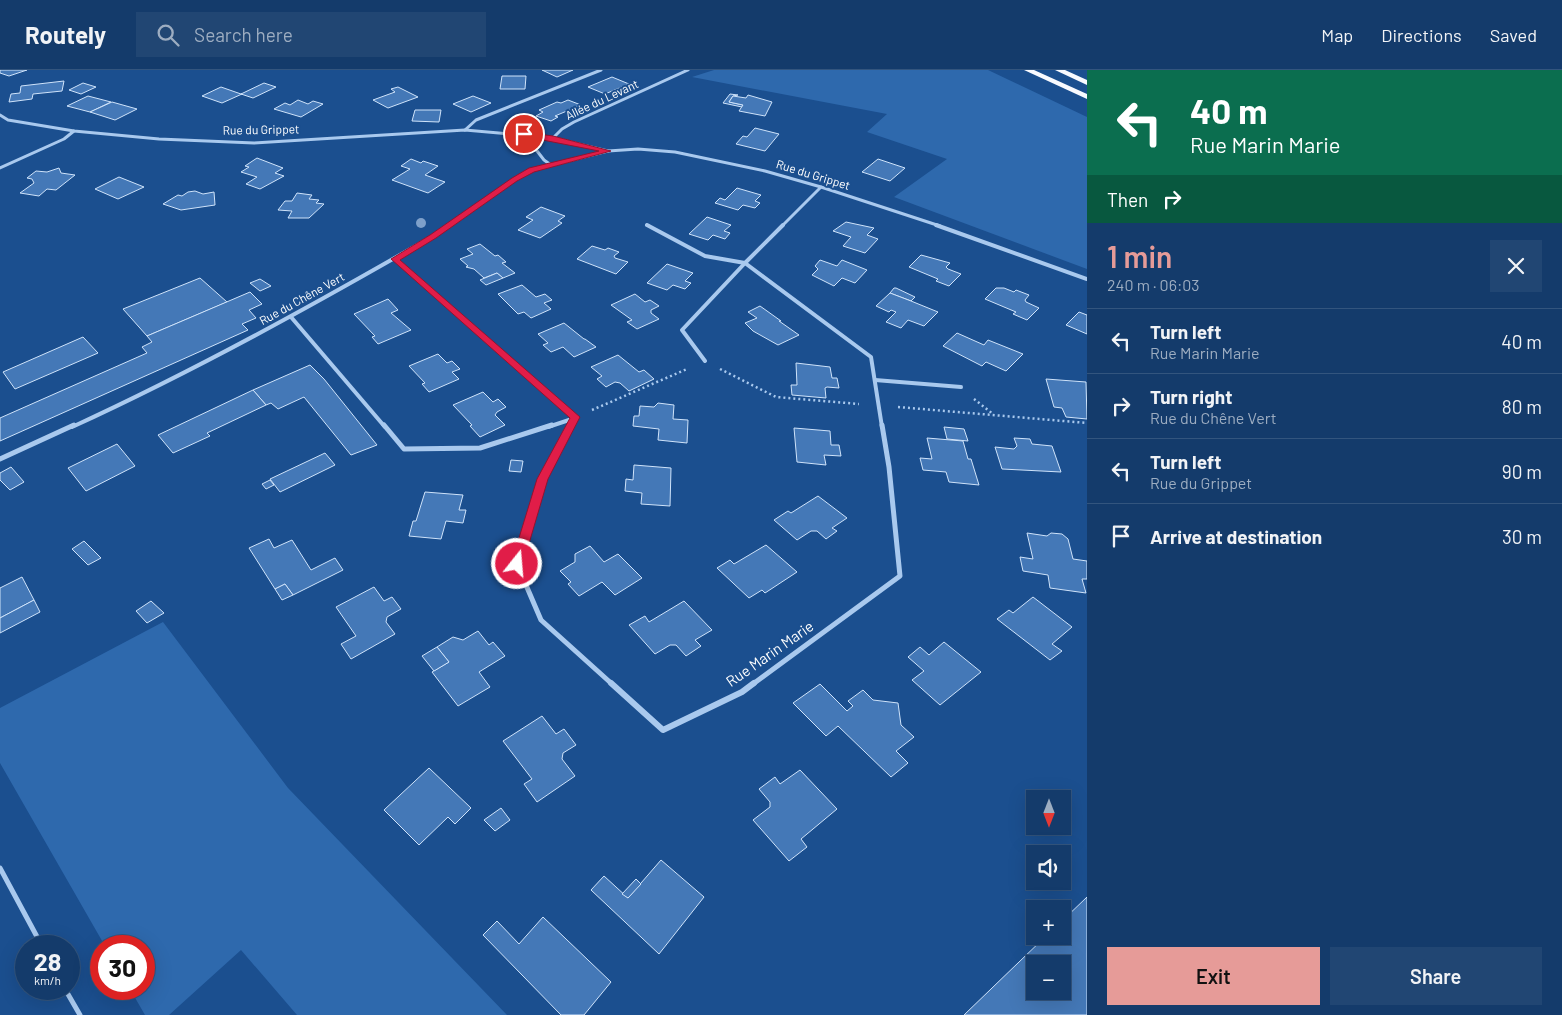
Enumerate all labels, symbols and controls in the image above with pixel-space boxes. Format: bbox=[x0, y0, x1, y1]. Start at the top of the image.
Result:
search box bbox=[136, 12, 486, 57]
text: Routely bbox=[25, 20, 106, 49]
icon: search bbox=[154, 21, 182, 49]
text: Search here bbox=[194, 23, 293, 46]
text: Map bbox=[1321, 24, 1353, 46]
text: Directions bbox=[1381, 24, 1462, 46]
text: Saved bbox=[1490, 24, 1537, 46]
street label: Allée du Levant bbox=[563, 76, 640, 122]
text: 40 m bbox=[1190, 89, 1267, 131]
icon: left bbox=[1107, 90, 1172, 155]
pin bbox=[503, 113, 545, 155]
icon: arrive bbox=[510, 120, 538, 148]
street label: Rue du Grippet bbox=[223, 121, 299, 137]
text: Rue Marin Marie bbox=[1190, 131, 1341, 157]
street label: Rue du Grippet bbox=[775, 156, 852, 192]
icon: right bbox=[1158, 185, 1186, 213]
text: Then bbox=[1107, 188, 1148, 211]
text: 1 min bbox=[1107, 238, 1172, 274]
button: close bbox=[1490, 240, 1542, 292]
street label: Rue du Chêne Vert bbox=[257, 269, 346, 327]
text: 240 m · 06:03 bbox=[1107, 275, 1200, 294]
text: Turn left bbox=[1150, 320, 1221, 343]
icon: left bbox=[1107, 327, 1135, 355]
text: 40 m bbox=[1501, 330, 1542, 353]
text: Rue Marin Marie bbox=[1150, 343, 1260, 362]
text: Turn right bbox=[1150, 385, 1232, 408]
icon: right bbox=[1107, 392, 1135, 420]
text: 80 m bbox=[1502, 395, 1542, 418]
text: Rue du Chêne Vert bbox=[1150, 408, 1277, 427]
text: Turn left bbox=[1150, 450, 1221, 473]
icon: left bbox=[1107, 457, 1135, 485]
text: 90 m bbox=[1502, 460, 1542, 483]
text: Rue du Grippet bbox=[1150, 473, 1252, 492]
icon: arrive bbox=[1107, 522, 1135, 550]
text: Arrive at destination bbox=[1150, 525, 1322, 548]
text: 30 m bbox=[1502, 525, 1542, 548]
position arrow bbox=[490, 537, 542, 589]
street label: Rue Marin Marie bbox=[722, 616, 817, 690]
north arrow bbox=[1026, 790, 1071, 835]
map controls bbox=[1026, 790, 1071, 1000]
button: sound bbox=[1026, 845, 1071, 890]
button: + bbox=[1026, 900, 1071, 945]
speed limit sign: 30 bbox=[90, 935, 155, 1000]
text: 28 bbox=[34, 946, 61, 976]
button: Exit bbox=[1107, 947, 1320, 1005]
button: Share bbox=[1330, 947, 1542, 1005]
button: − bbox=[1026, 955, 1071, 1000]
text: km/h bbox=[34, 973, 61, 987]

